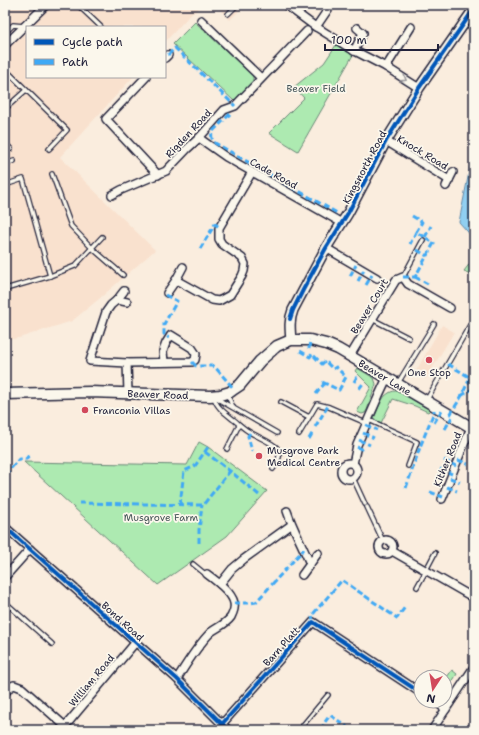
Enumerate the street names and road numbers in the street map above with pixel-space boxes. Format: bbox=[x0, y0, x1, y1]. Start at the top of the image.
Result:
street label: Rigden Road bbox=[162, 106, 215, 160]
street label: Kingsnorth Road bbox=[340, 128, 390, 206]
street label: Knock Road bbox=[395, 132, 451, 173]
street label: Cade Road bbox=[248, 155, 300, 192]
street label: Beaver Court bbox=[348, 276, 391, 336]
street label: Beaver Lane bbox=[356, 357, 414, 398]
street label: Beaver Road bbox=[127, 387, 189, 402]
street label: Kither Road bbox=[431, 429, 465, 489]
street label: Bond Road bbox=[99, 599, 147, 644]
street label: Barn Platt bbox=[260, 624, 303, 669]
street label: William Road bbox=[66, 651, 117, 709]

